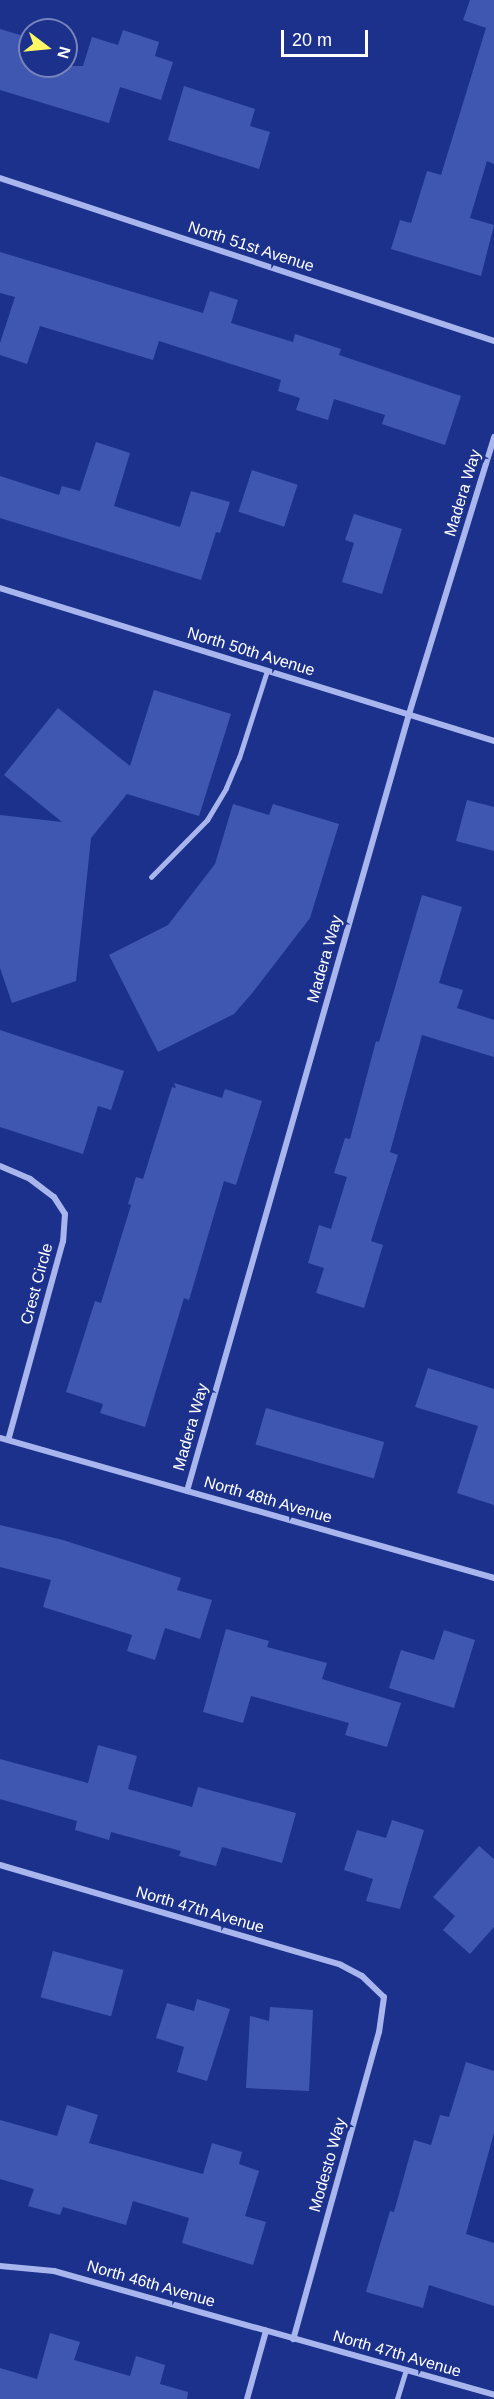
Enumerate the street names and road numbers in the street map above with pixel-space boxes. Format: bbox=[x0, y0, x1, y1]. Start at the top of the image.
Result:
street label: North 51st Avenue bbox=[185, 217, 317, 277]
street label: Madera Way bbox=[441, 447, 485, 539]
street label: North 50th Avenue bbox=[185, 623, 317, 681]
street label: Madera Way bbox=[303, 913, 347, 1005]
street label: Crest Circle bbox=[17, 1241, 57, 1327]
street label: Madera Way bbox=[169, 1381, 213, 1473]
street label: North 48th Avenue bbox=[201, 1472, 335, 1528]
street label: North 47th Avenue bbox=[133, 1882, 267, 1938]
street label: Modesto Way bbox=[305, 2116, 351, 2214]
street label: North 46th Avenue bbox=[84, 2256, 218, 2312]
street label: North 47th Avenue bbox=[330, 2326, 464, 2382]

